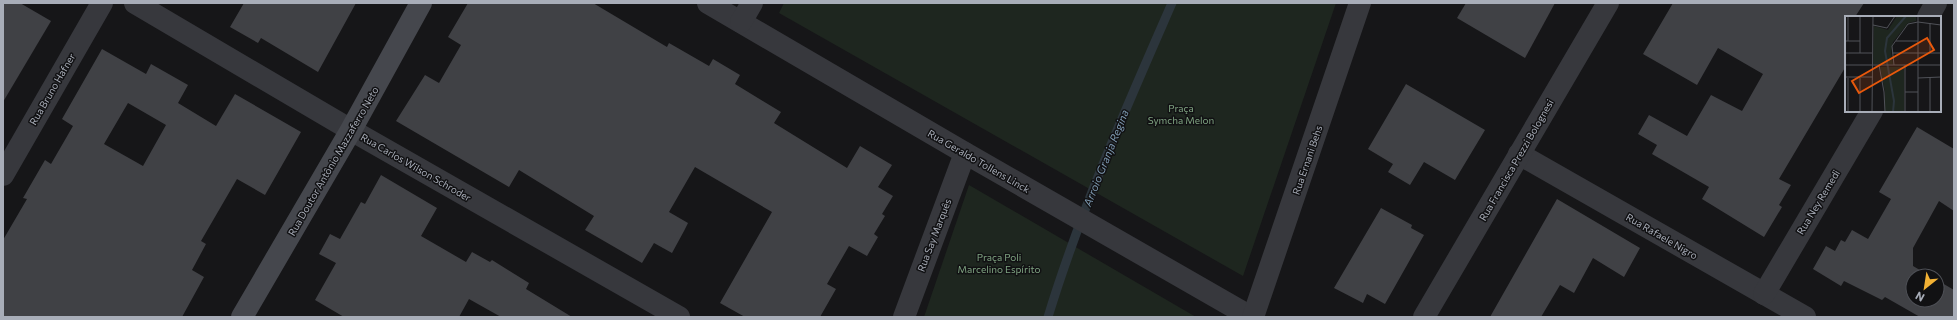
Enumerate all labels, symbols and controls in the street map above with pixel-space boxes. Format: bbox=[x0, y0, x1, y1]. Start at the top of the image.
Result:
inset map bbox=[1845, 16, 1941, 112]
street label: Rua Bruno Hafner bbox=[27, 51, 77, 127]
street label: Rua Doutor Antônio Mazzaferro Neto bbox=[285, 84, 381, 238]
street label: Rua Francisca Prezzi Bolognesi bbox=[1476, 97, 1556, 223]
park label: Praça Symcha Melon bbox=[1148, 102, 1214, 126]
water label: Arroio Granja Regina bbox=[1080, 107, 1131, 209]
street label: Rua Ernani Behs bbox=[1290, 123, 1325, 196]
street label: Rua Geraldo Tollens Linck bbox=[926, 127, 1033, 195]
street label: Rua Carlos Wilson Schroder bbox=[359, 131, 473, 203]
street label: Rua Ney Remedi bbox=[1794, 168, 1842, 236]
street label: Rua Say Marquês bbox=[915, 196, 954, 273]
street label: Rua Rafaele Nigro bbox=[1624, 211, 1700, 261]
park label: Praça Poli Marcelino Espírito bbox=[958, 251, 1041, 275]
north arrow bbox=[1905, 268, 1945, 308]
text: N bbox=[1913, 289, 1927, 305]

